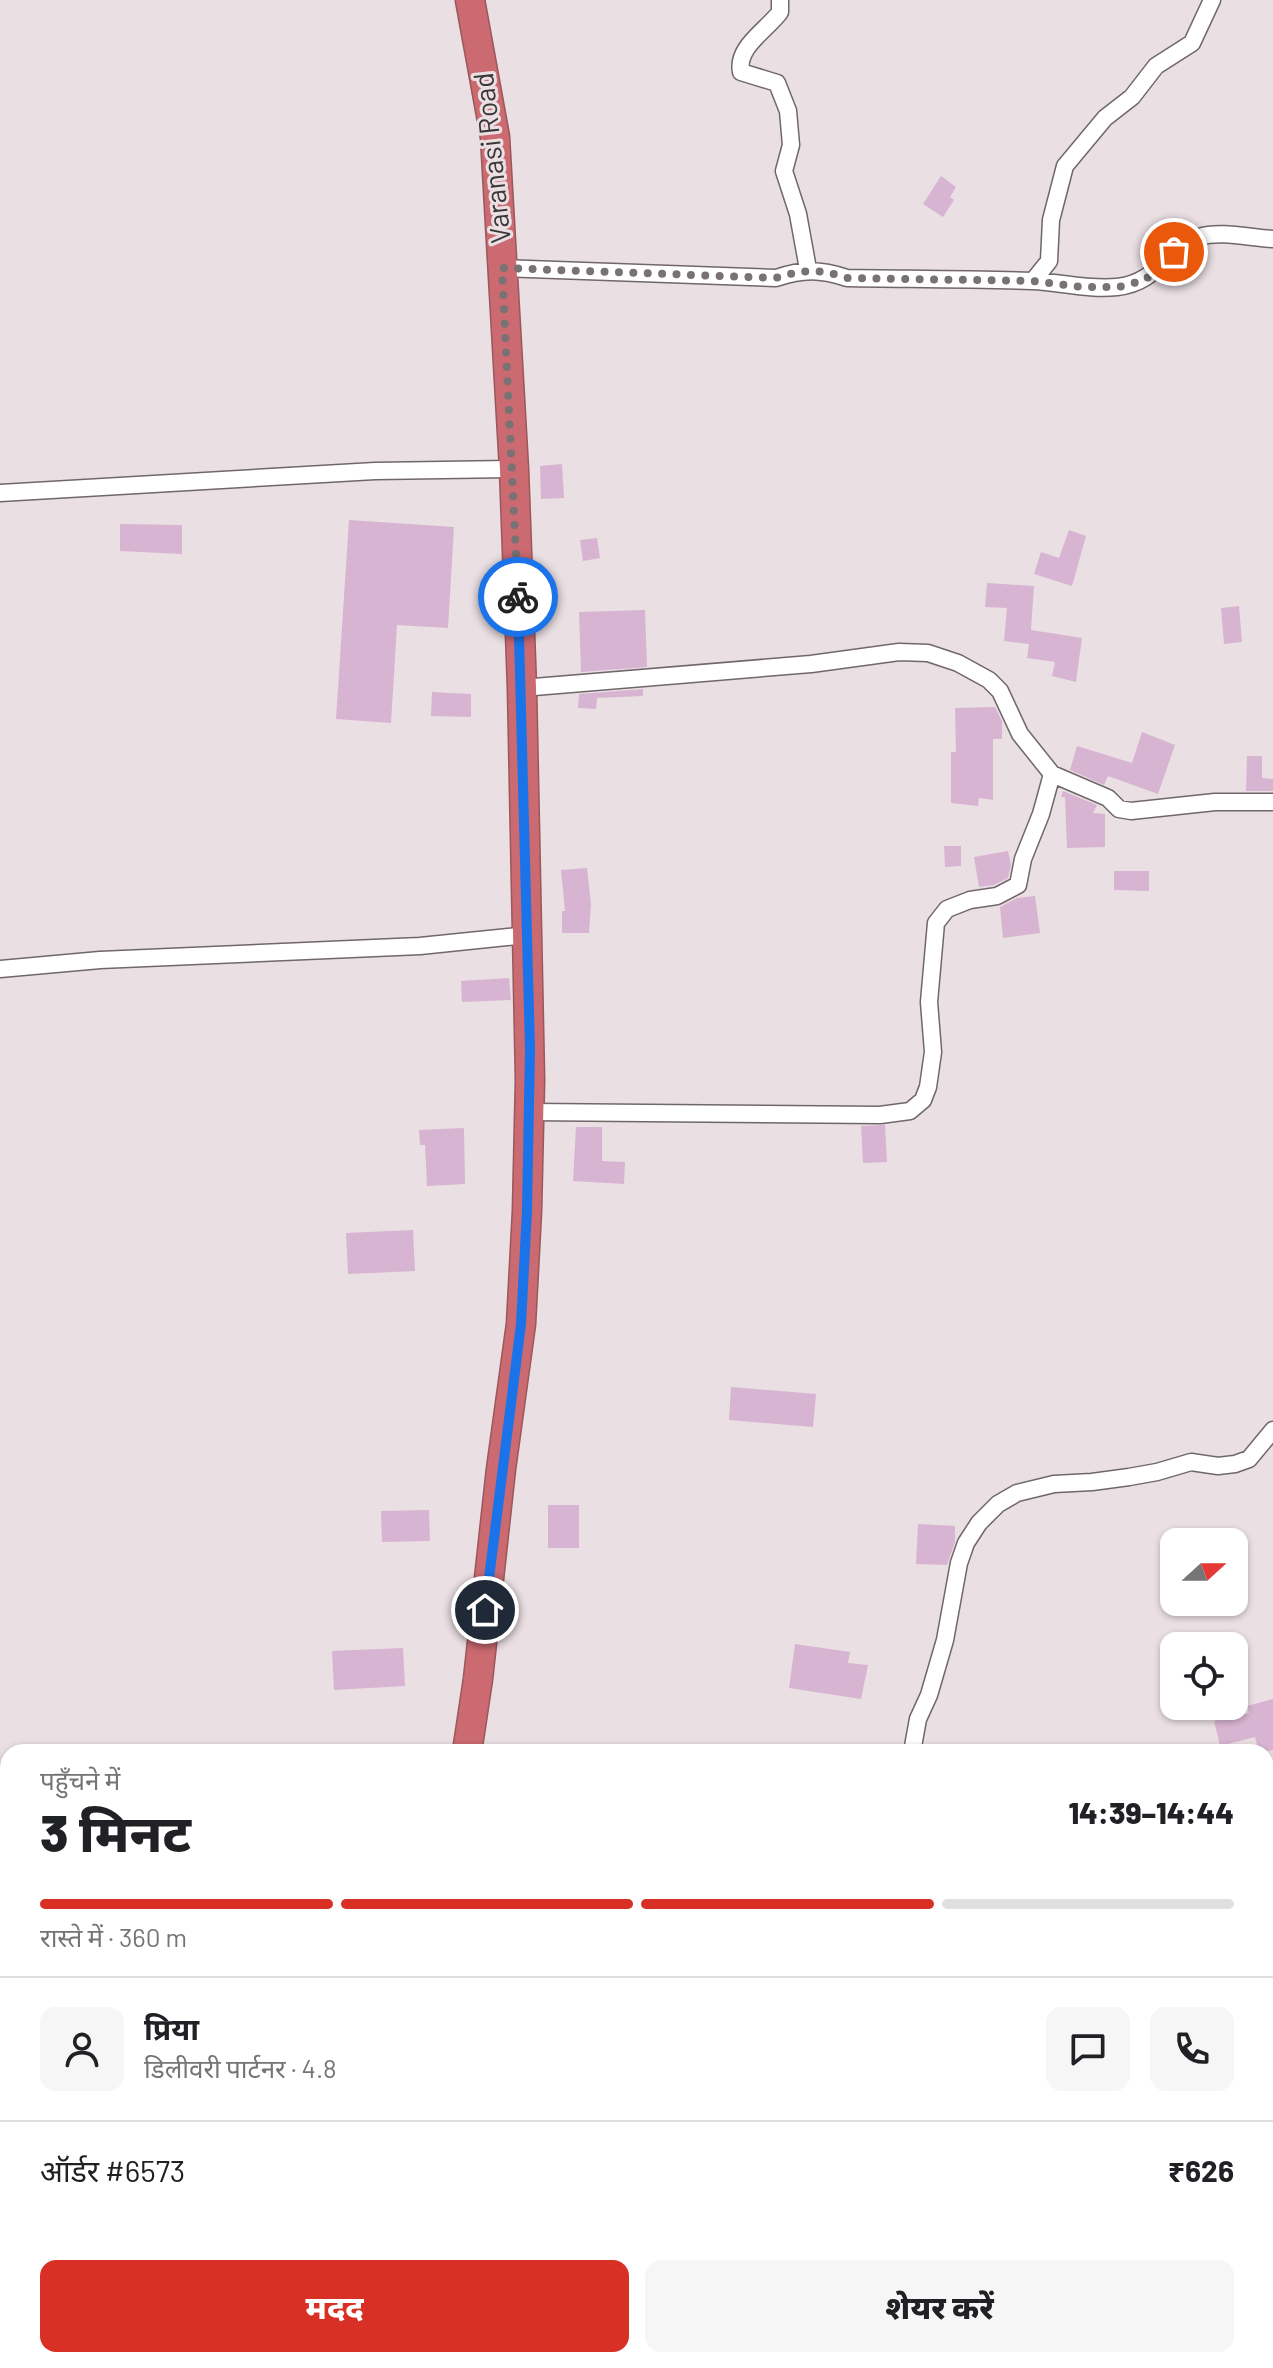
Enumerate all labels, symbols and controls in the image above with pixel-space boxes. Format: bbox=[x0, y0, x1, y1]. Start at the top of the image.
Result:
street label: Varanasi Road bbox=[465, 71, 517, 245]
pin bbox=[1140, 218, 1208, 286]
icon: bag bbox=[1152, 230, 1196, 274]
courier bbox=[478, 557, 558, 637]
icon: bike bbox=[496, 575, 540, 619]
north arrow bbox=[1160, 1528, 1248, 1616]
map controls bbox=[1160, 1528, 1248, 1720]
pin bbox=[451, 1576, 519, 1644]
icon: home bbox=[463, 1588, 507, 1632]
button: locate bbox=[1160, 1632, 1248, 1720]
text: पहुँचने में bbox=[40, 1764, 120, 1795]
text: 14:39–14:44 bbox=[1068, 1794, 1234, 1830]
text: 3 मिनट bbox=[40, 1800, 191, 1862]
text: रास्ते में · 360 m bbox=[40, 1921, 187, 1952]
button: person bbox=[40, 2007, 124, 2091]
button: chat bbox=[1046, 2007, 1130, 2091]
button: phone bbox=[1150, 2007, 1234, 2091]
text: प्रिया bbox=[144, 2010, 199, 2046]
text: डिलीवरी पार्टनर · 4.8 bbox=[144, 2052, 337, 2083]
text: ऑर्डर #6573 bbox=[40, 2152, 185, 2188]
text: ₹626 bbox=[1168, 2152, 1234, 2188]
button: मदद bbox=[40, 2260, 629, 2352]
button: शेयर करें bbox=[645, 2260, 1234, 2352]

